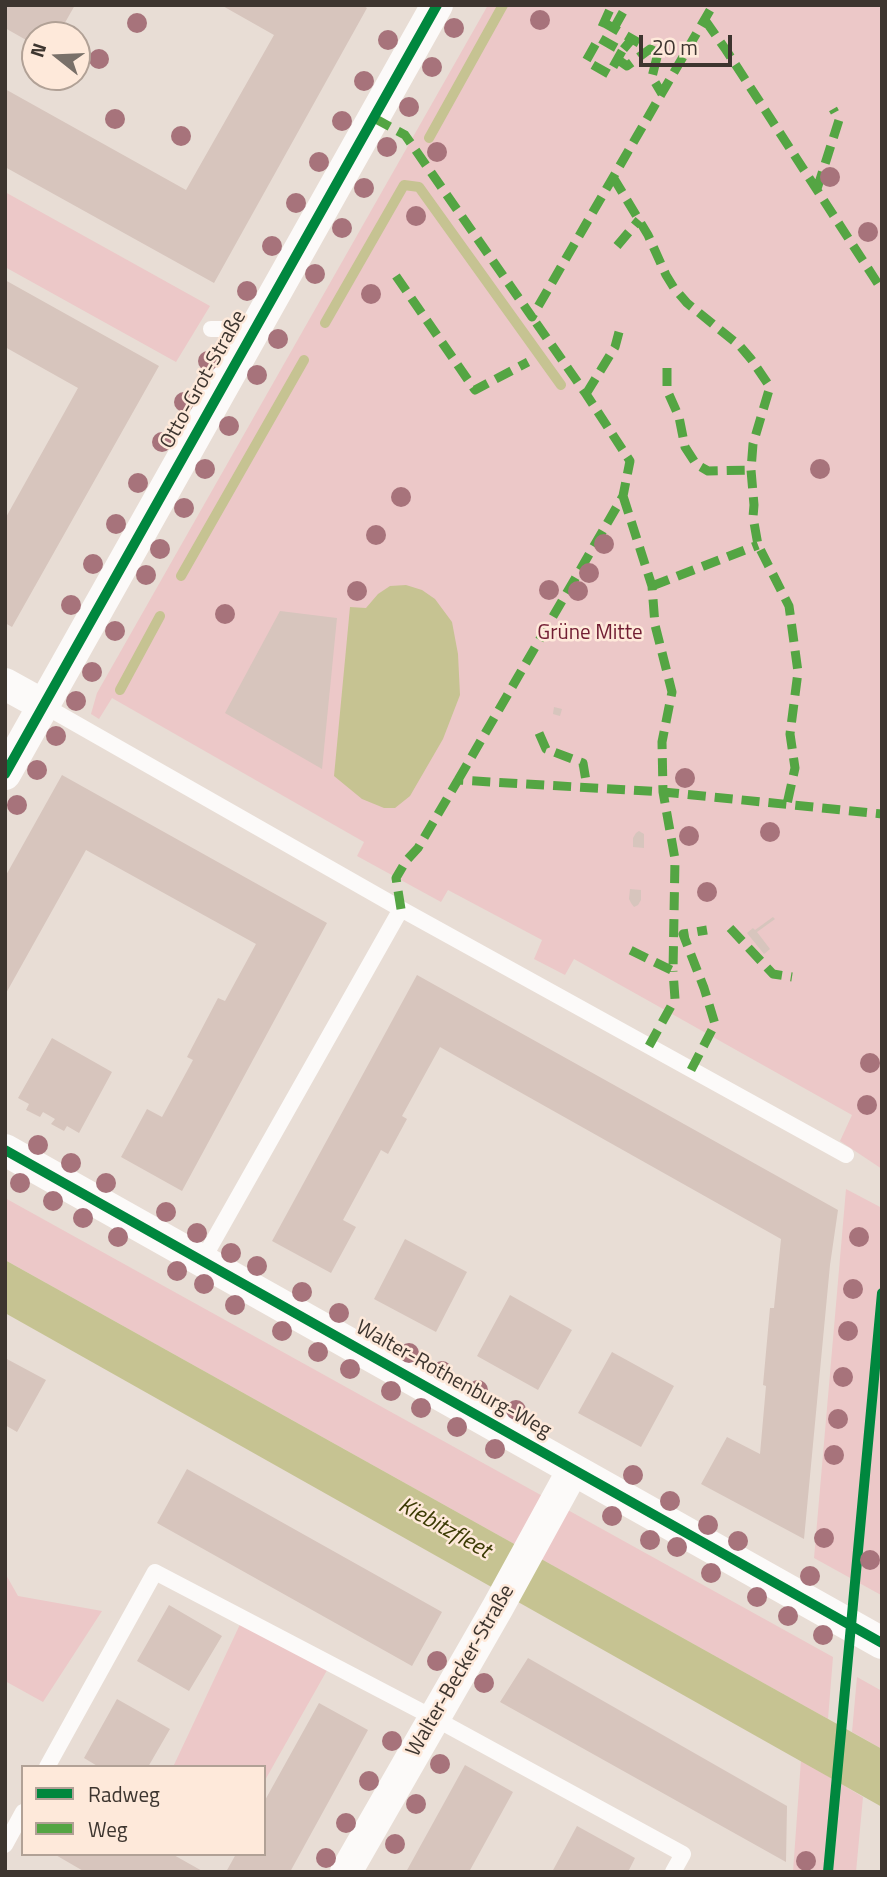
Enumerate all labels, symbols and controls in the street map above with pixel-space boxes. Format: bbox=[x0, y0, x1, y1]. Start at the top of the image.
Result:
north arrow bbox=[21, 21, 91, 91]
scale bar bbox=[642, 21, 735, 65]
text: 20 m bbox=[652, 31, 698, 63]
text: N bbox=[22, 39, 53, 61]
street label: Otto-Grot-Straße bbox=[156, 306, 252, 454]
park label: Grüne Mitte bbox=[537, 621, 643, 647]
street label: Walter-Rothenburg-Weg bbox=[351, 1316, 555, 1444]
water label: Kiebitzfleet bbox=[393, 1492, 495, 1566]
street label: Walter-Becker-Straße bbox=[402, 1581, 520, 1761]
legend bbox=[21, 1765, 266, 1856]
text: Radweg bbox=[88, 1778, 160, 1810]
text: Weg bbox=[88, 1813, 128, 1845]

